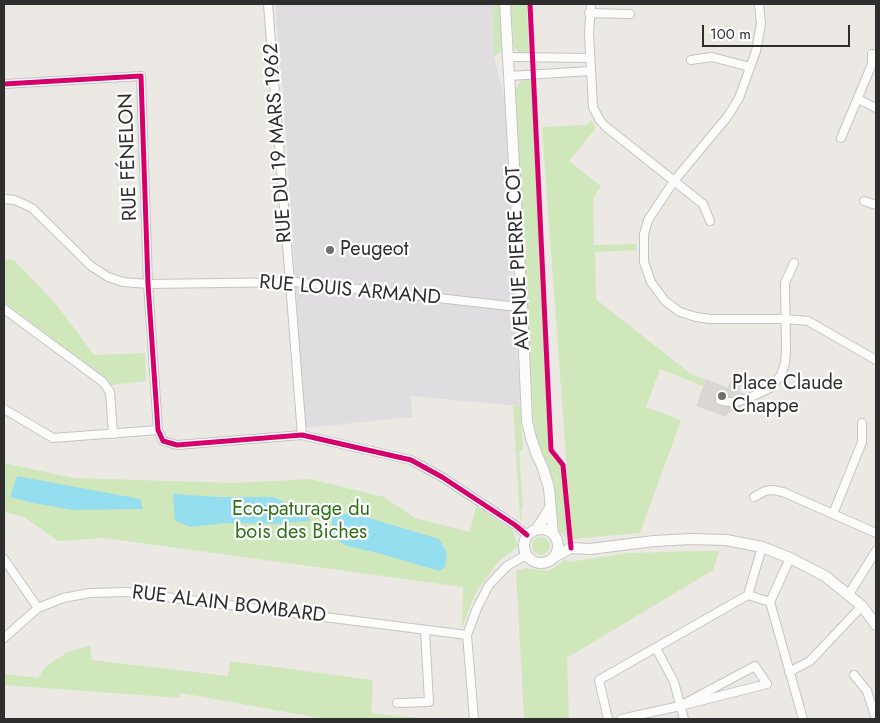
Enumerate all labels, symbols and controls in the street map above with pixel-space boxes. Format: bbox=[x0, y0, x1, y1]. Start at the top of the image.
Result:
scale bar bbox=[705, 15, 852, 47]
text: 100 m bbox=[710, 23, 751, 45]
street label: RUE DU 19 MARS 1962 bbox=[260, 42, 298, 244]
street label: RUE FÉNELON bbox=[115, 93, 143, 221]
street label: AVENUE PIERRE COT bbox=[502, 165, 536, 351]
place label: Peugeot bbox=[340, 238, 409, 262]
marker: Peugeot bbox=[324, 244, 336, 256]
street label: RUE LOUIS ARMAND bbox=[258, 271, 442, 311]
place label: Place Claude Chappe bbox=[732, 372, 843, 419]
marker: Place Claude Chappe bbox=[716, 390, 728, 402]
park label: Eco-paturage du bois des Biches bbox=[232, 498, 370, 545]
street label: RUE ALAIN BOMBARD bbox=[131, 581, 327, 629]

